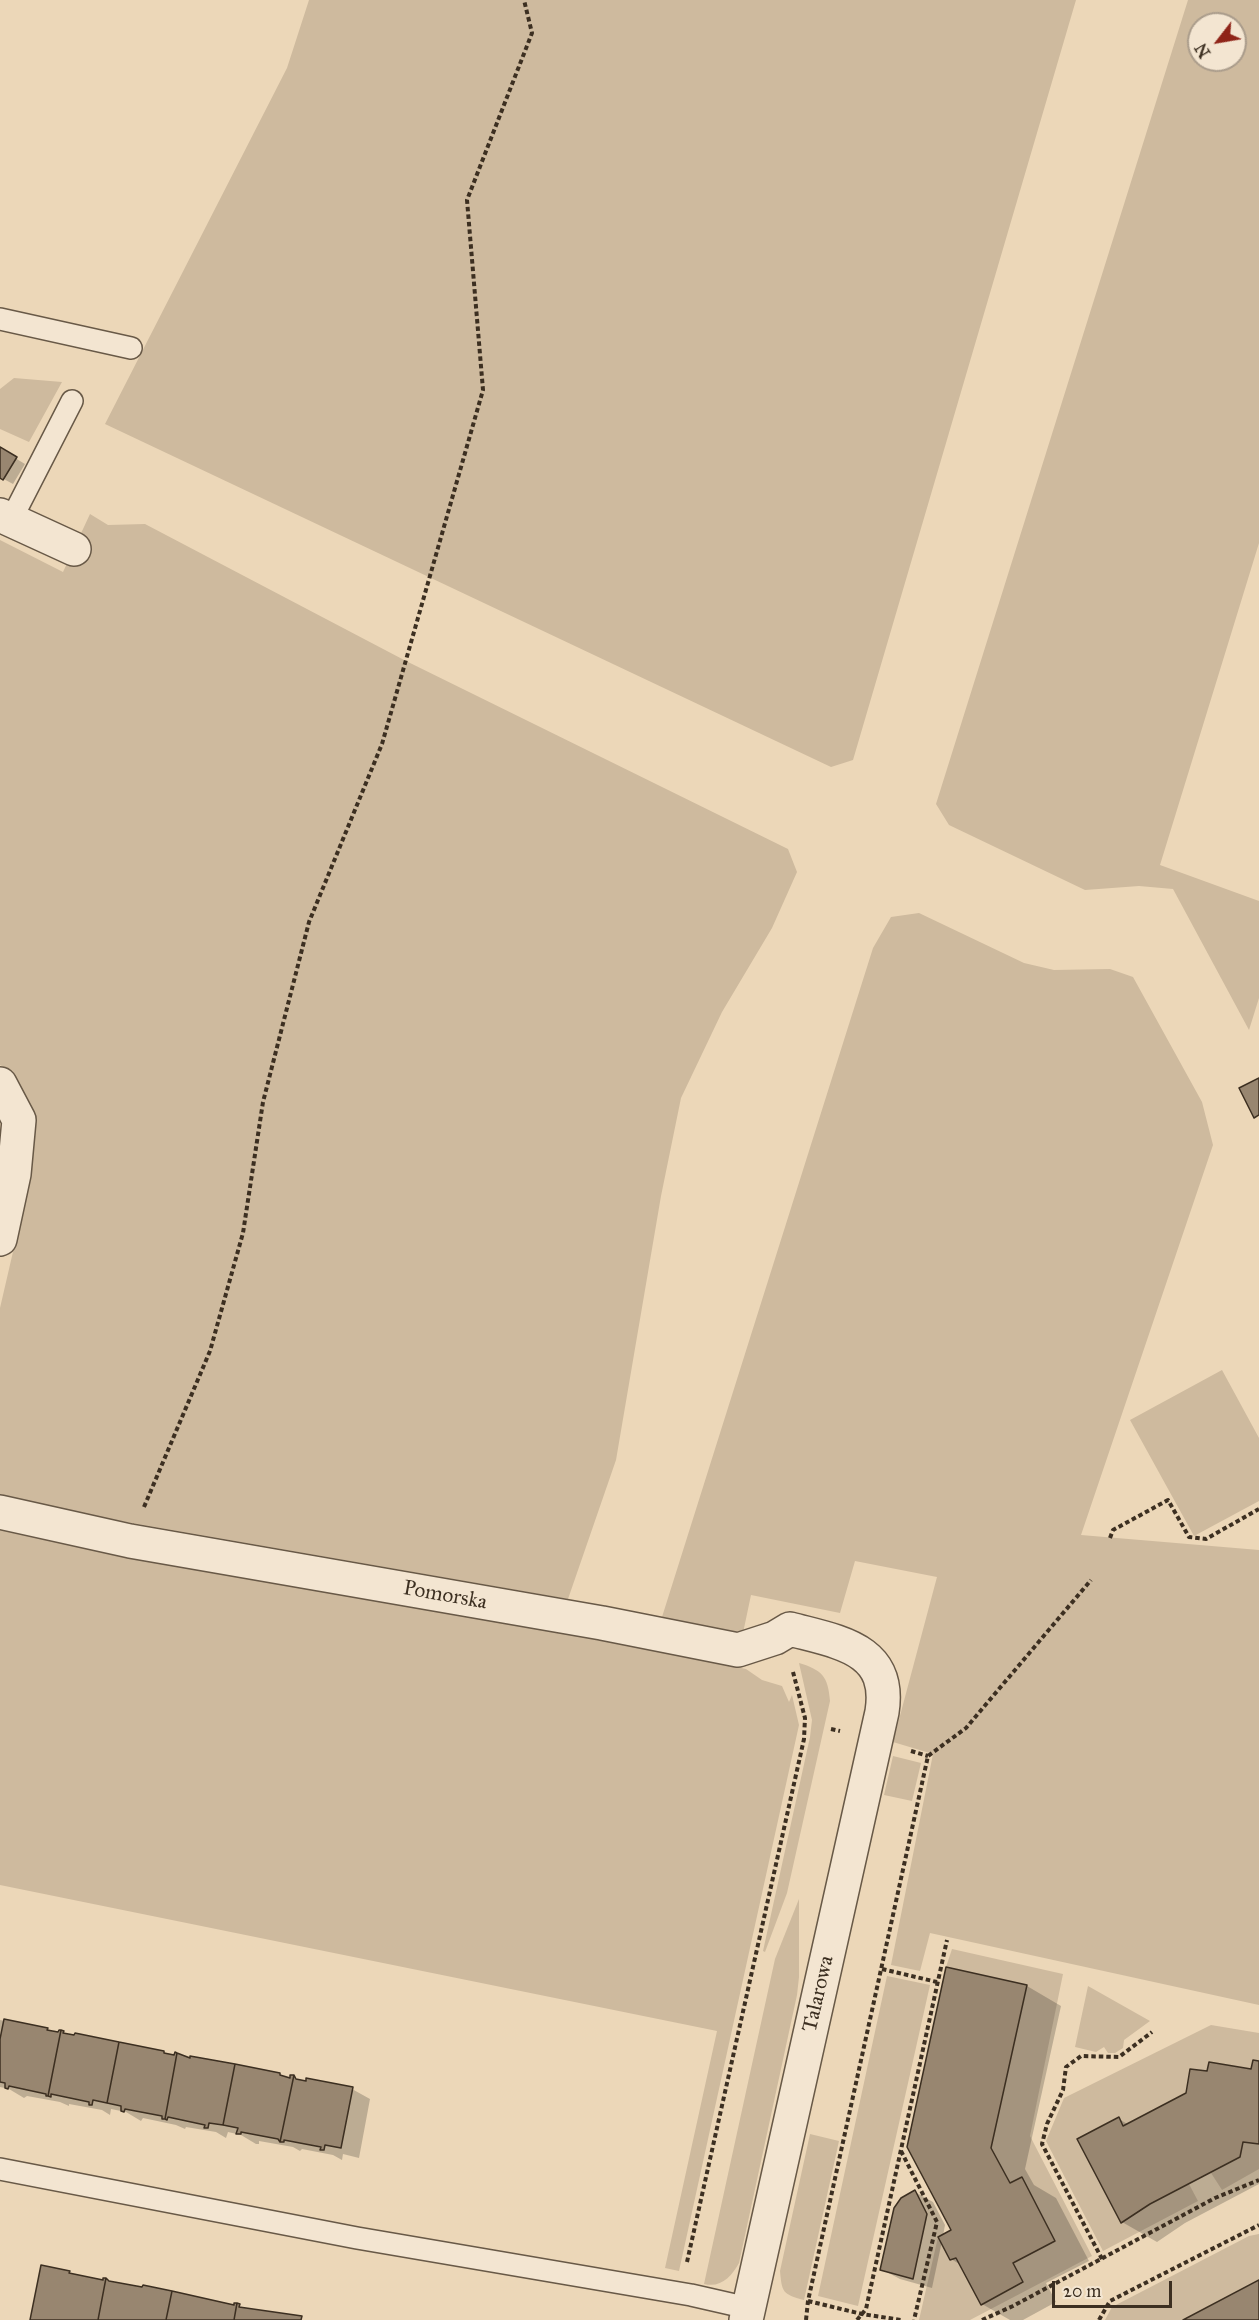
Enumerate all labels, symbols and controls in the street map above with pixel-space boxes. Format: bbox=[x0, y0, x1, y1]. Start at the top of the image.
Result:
north arrow bbox=[1187, 12, 1247, 72]
text: N bbox=[1191, 40, 1215, 61]
street label: Pomorska bbox=[401, 1576, 489, 1616]
street label: Talarowa bbox=[798, 1953, 840, 2035]
scale bar bbox=[1055, 2269, 1175, 2307]
text: 20 m bbox=[1063, 2280, 1101, 2302]

